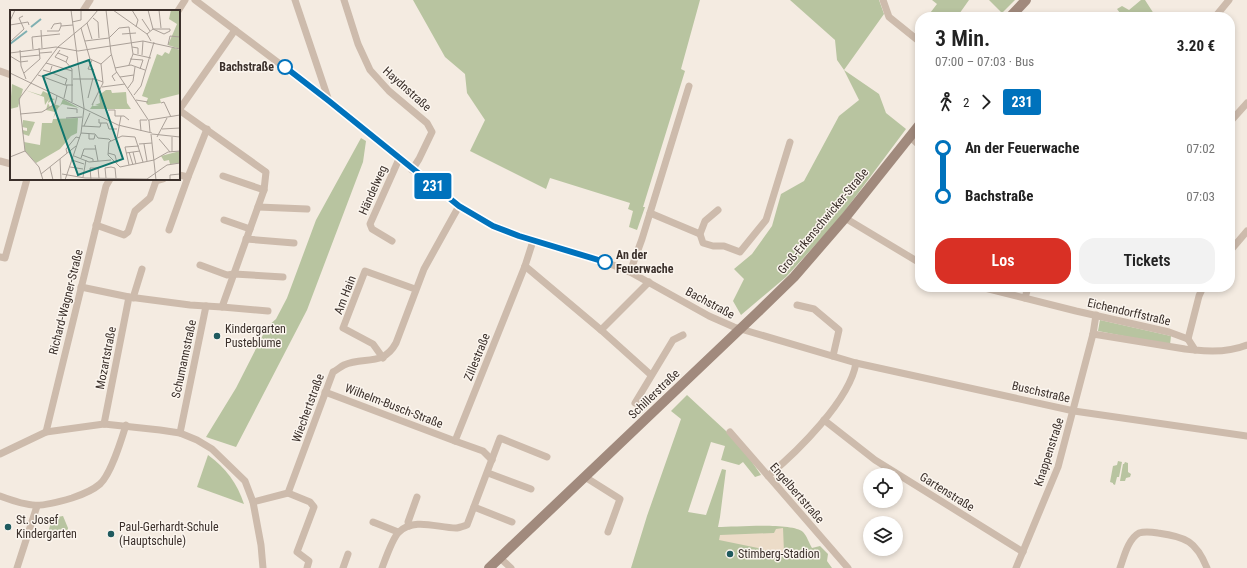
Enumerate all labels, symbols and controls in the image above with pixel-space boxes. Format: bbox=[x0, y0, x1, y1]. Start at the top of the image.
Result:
inset map bbox=[10, 10, 180, 180]
text: 3 Min. bbox=[935, 26, 990, 51]
text: 3.20 € bbox=[1177, 37, 1215, 55]
text: 07:00 – 07:03 · Bus bbox=[935, 54, 1034, 69]
marker: Bachstraße bbox=[277, 59, 293, 75]
place label: Bachstraße bbox=[219, 60, 274, 74]
street label: Haydnstraße bbox=[380, 64, 434, 114]
icon: walk bbox=[935, 91, 957, 113]
icon: forward bbox=[975, 91, 997, 113]
text: 231 bbox=[1011, 94, 1033, 110]
text: 2 bbox=[963, 95, 969, 110]
text: An der Feuerwache bbox=[965, 139, 1079, 157]
text: 07:02 bbox=[1186, 141, 1215, 156]
street label: Händelweg bbox=[356, 163, 390, 217]
street label: Groß-Erkenschwicker-Straße bbox=[775, 165, 872, 277]
line badge: 231 bbox=[410, 173, 456, 199]
text: 231 bbox=[422, 178, 444, 194]
text: Bachstraße bbox=[965, 187, 1034, 205]
text: 07:03 bbox=[1186, 189, 1215, 204]
button: Los bbox=[935, 238, 1071, 284]
button: Tickets bbox=[1079, 238, 1215, 284]
street label: Richard-Wagner-Straße bbox=[46, 247, 86, 356]
place label: An der Feuerwache bbox=[616, 248, 674, 276]
marker: An der Feuerwache bbox=[597, 254, 613, 270]
street label: Am Hain bbox=[331, 273, 359, 316]
street label: Bachstraße bbox=[683, 284, 737, 322]
street label: Eichendorffstraße bbox=[1086, 296, 1172, 328]
street label: Schumannstraße bbox=[169, 318, 199, 400]
place label: Kindergarten Pusteblume bbox=[225, 322, 286, 350]
street label: Mozartstraße bbox=[93, 325, 119, 391]
marker: Kindergarten Pusteblume bbox=[212, 331, 222, 341]
street label: Zillestraße bbox=[461, 331, 493, 383]
street label: Schillerstraße bbox=[626, 366, 683, 422]
street label: Wiechertstraße bbox=[289, 371, 327, 444]
street label: Buschstraße bbox=[1011, 379, 1072, 406]
street label: Wilhelm-Busch-Straße bbox=[343, 381, 445, 431]
street label: Knappenstraße bbox=[1031, 416, 1067, 488]
street label: Engelbertstraße bbox=[767, 460, 827, 526]
map controls bbox=[863, 468, 903, 556]
button: locate bbox=[863, 468, 903, 508]
street label: Gartenstraße bbox=[917, 470, 977, 515]
place label: St. Josef Kindergarten bbox=[16, 513, 77, 541]
button: layers bbox=[863, 516, 903, 556]
place label: Paul-Gerhardt-Schule (Hauptschule) bbox=[119, 520, 219, 548]
marker: St. Josef Kindergarten bbox=[3, 522, 13, 532]
marker: Paul-Gerhardt-Schule (Hauptschule) bbox=[106, 529, 116, 539]
place label: Stimberg-Stadion bbox=[738, 547, 820, 561]
marker: Stimberg-Stadion bbox=[725, 549, 735, 559]

